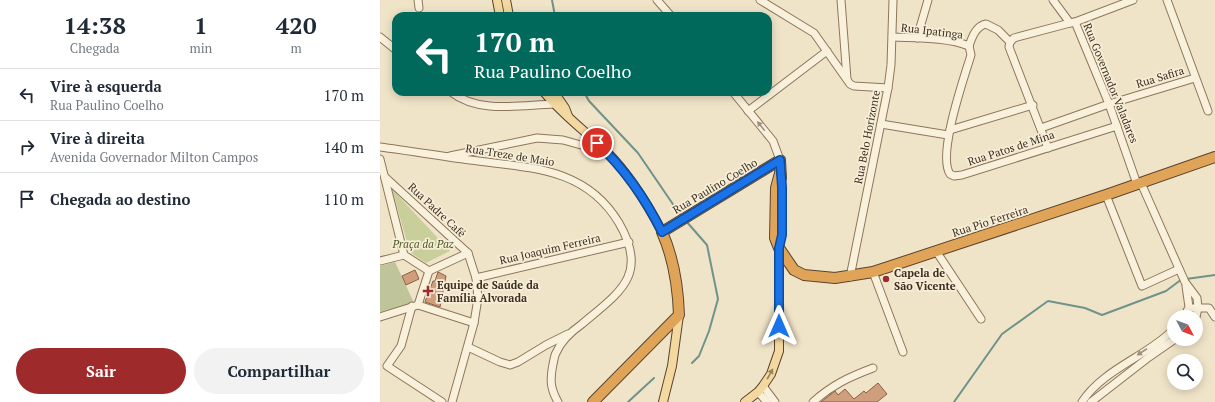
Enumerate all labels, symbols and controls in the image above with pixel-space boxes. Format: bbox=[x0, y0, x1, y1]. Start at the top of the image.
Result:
text: 14:38 bbox=[63, 9, 126, 41]
text: 1 bbox=[194, 9, 208, 41]
text: 420 bbox=[276, 9, 316, 41]
street label: Rua Ipatinga bbox=[900, 20, 964, 42]
street label: Rua Governador Valadares bbox=[1080, 21, 1142, 145]
text: 170 m bbox=[474, 23, 555, 60]
icon: left bbox=[408, 28, 460, 80]
text: Chegada bbox=[70, 39, 120, 57]
text: min bbox=[189, 39, 212, 57]
text: m bbox=[291, 39, 302, 57]
text: Rua Paulino Coelho bbox=[474, 59, 631, 83]
street label: Rua Safira bbox=[1134, 63, 1186, 91]
text: Vire à esquerda bbox=[50, 76, 162, 96]
icon: left bbox=[16, 84, 38, 106]
text: 170 m bbox=[323, 85, 364, 105]
street label: Rua Belo Horizonte bbox=[851, 89, 883, 185]
text: Rua Paulino Coelho bbox=[50, 96, 164, 114]
one-way arrow bbox=[757, 121, 765, 132]
pin bbox=[580, 126, 614, 160]
street label: Rua Patos de Mina bbox=[966, 127, 1057, 169]
text: Vire à direita bbox=[50, 128, 145, 148]
icon: arrive bbox=[586, 132, 608, 154]
icon: right bbox=[16, 136, 38, 158]
text: 140 m bbox=[323, 137, 364, 157]
street label: Rua Treze de Maio bbox=[465, 141, 555, 169]
text: Avenida Governador Milton Campos bbox=[50, 148, 258, 166]
street label: Rua Paulino Coelho bbox=[670, 155, 760, 217]
street label: Rua Padre Café bbox=[405, 180, 469, 241]
icon: arrive bbox=[16, 188, 38, 210]
text: Chegada ao destino bbox=[50, 189, 190, 209]
text: 110 m bbox=[323, 189, 364, 209]
street label: Rua Pio Ferreira bbox=[950, 202, 1030, 240]
street label: Rua Joaquim Ferreira bbox=[498, 230, 602, 267]
park label: Praça da Paz bbox=[391, 237, 455, 252]
place label: Capela de São Vicente bbox=[894, 266, 956, 293]
marker: Capela de São Vicente bbox=[881, 274, 891, 284]
place label: Equipe de Saúde da Família Alvorada bbox=[437, 278, 539, 305]
marker: Equipe de Saúde da Família Alvorada bbox=[422, 285, 434, 297]
position arrow bbox=[758, 305, 800, 347]
north arrow bbox=[1167, 310, 1203, 346]
map controls bbox=[1167, 310, 1203, 390]
button: Sair bbox=[16, 348, 186, 394]
button: Compartilhar bbox=[194, 348, 364, 394]
one-way arrow bbox=[1137, 348, 1148, 356]
button: search bbox=[1167, 354, 1203, 390]
one-way arrow bbox=[767, 368, 774, 380]

